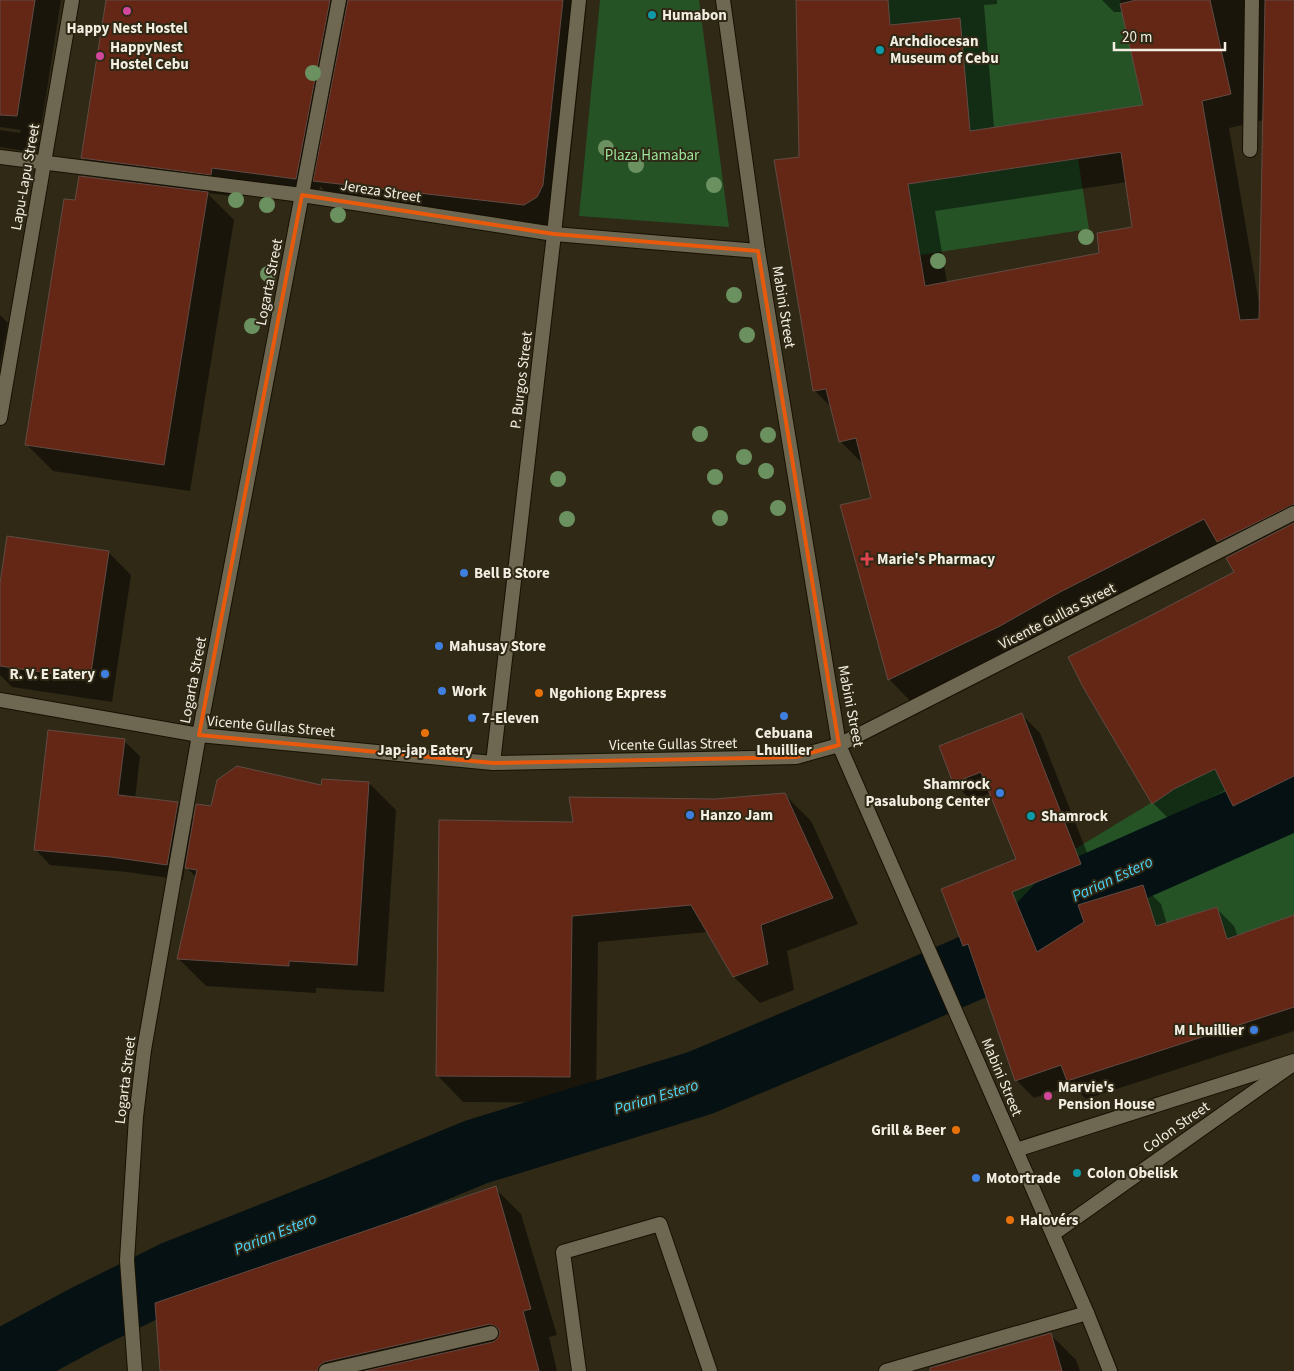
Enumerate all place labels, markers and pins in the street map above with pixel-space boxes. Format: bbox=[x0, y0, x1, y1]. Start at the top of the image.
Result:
marker: Happy Nest Hostel bbox=[121, 5, 133, 17]
place label: Humabon bbox=[662, 5, 727, 26]
marker: Humabon bbox=[646, 9, 658, 21]
place label: Happy Nest Hostel bbox=[67, 18, 188, 39]
place label: Archdiocesan Museum of Cebu bbox=[889, 31, 999, 69]
place label: HappyNest Hostel Cebu bbox=[110, 37, 189, 75]
marker: Archdiocesan Museum of Cebu bbox=[874, 44, 886, 56]
marker: HappyNest Hostel Cebu bbox=[94, 50, 106, 62]
place label: Marie's Pharmacy bbox=[877, 549, 995, 570]
marker: Marie's Pharmacy bbox=[861, 553, 873, 565]
place label: Bell B Store bbox=[474, 563, 550, 584]
marker: Bell B Store bbox=[458, 567, 470, 579]
place label: Mahusay Store bbox=[449, 636, 546, 657]
marker: Mahusay Store bbox=[433, 640, 445, 652]
place label: R. V. E Eatery bbox=[9, 664, 95, 685]
marker: R. V. E Eatery bbox=[99, 668, 111, 680]
place label: Work bbox=[452, 681, 487, 702]
place label: Ngohiong Express bbox=[549, 683, 667, 704]
marker: Work bbox=[436, 685, 448, 697]
marker: Ngohiong Express bbox=[533, 687, 545, 699]
place label: 7-Eleven bbox=[482, 708, 539, 729]
marker: Cebuana Lhuillier bbox=[778, 710, 790, 722]
marker: 7-Eleven bbox=[466, 712, 478, 724]
place label: Cebuana Lhuillier bbox=[755, 723, 813, 761]
marker: Jap-jap Eatery bbox=[419, 727, 431, 739]
place label: Jap-jap Eatery bbox=[377, 740, 473, 761]
place label: Shamrock Pasalubong Center bbox=[865, 774, 991, 812]
marker: Shamrock Pasalubong Center bbox=[994, 787, 1006, 799]
place label: Hanzo Jam bbox=[700, 805, 773, 826]
place label: Shamrock bbox=[1041, 806, 1109, 827]
marker: Hanzo Jam bbox=[684, 809, 696, 821]
marker: Shamrock bbox=[1025, 810, 1037, 822]
place label: M Lhuillier bbox=[1174, 1020, 1244, 1041]
marker: M Lhuillier bbox=[1248, 1024, 1260, 1036]
place label: Marvie's Pension House bbox=[1058, 1077, 1155, 1115]
marker: Marvie's Pension House bbox=[1042, 1090, 1054, 1102]
place label: Grill & Beer bbox=[871, 1120, 946, 1141]
marker: Grill & Beer bbox=[950, 1124, 962, 1136]
place label: Colon Obelisk bbox=[1087, 1163, 1179, 1184]
marker: Colon Obelisk bbox=[1071, 1167, 1083, 1179]
place label: Motortrade bbox=[986, 1168, 1061, 1189]
marker: Motortrade bbox=[970, 1172, 982, 1184]
place label: Halovérs bbox=[1020, 1210, 1079, 1231]
marker: Halovérs bbox=[1004, 1214, 1016, 1226]

